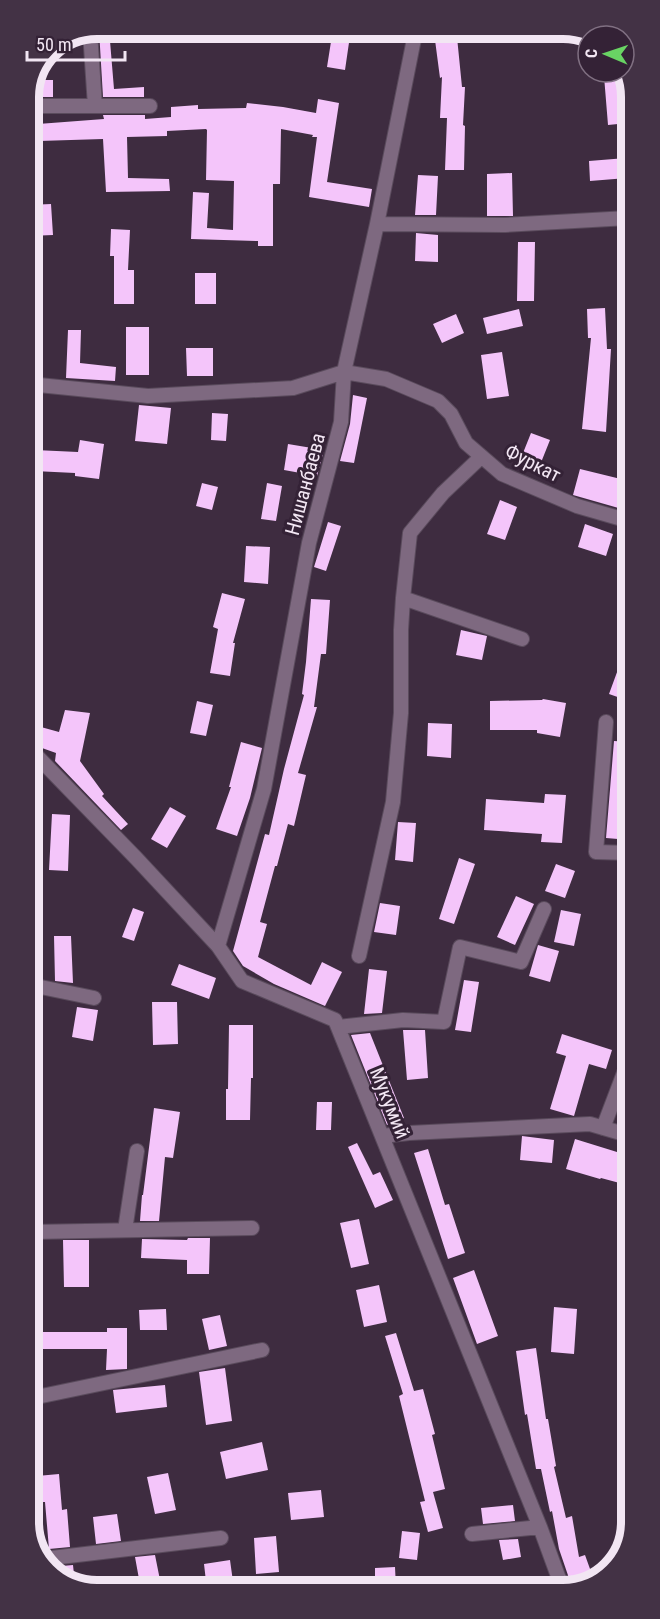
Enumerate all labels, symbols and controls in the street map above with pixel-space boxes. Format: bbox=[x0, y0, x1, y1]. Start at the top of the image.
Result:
scale bar bbox=[27, 24, 124, 62]
north arrow bbox=[576, 24, 636, 84]
text: 50 m bbox=[36, 34, 71, 55]
text: С bbox=[582, 49, 601, 58]
street label: Нишанбаева bbox=[280, 430, 330, 538]
street label: Фуркат bbox=[501, 439, 565, 487]
street label: Мукумий bbox=[365, 1064, 415, 1142]

